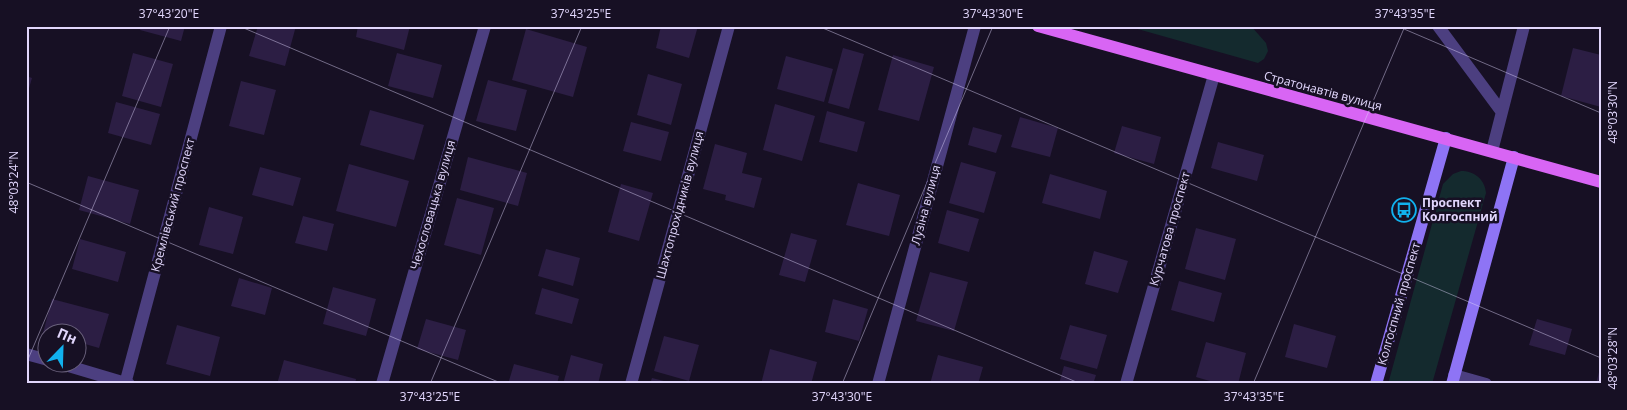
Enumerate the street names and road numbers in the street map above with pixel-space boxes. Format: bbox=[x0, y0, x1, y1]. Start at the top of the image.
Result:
street label: Стратонавтів вулиця bbox=[1262, 67, 1384, 114]
street label: Шахтопрохідників вулиця bbox=[652, 129, 707, 281]
street label: Кремлівський проспект bbox=[146, 136, 199, 274]
street label: Чехословацька вулиця bbox=[406, 138, 459, 272]
street label: Лузіна вулиця bbox=[907, 163, 944, 247]
street label: Курчатова проспект bbox=[1145, 169, 1194, 288]
street label: Колгоспний проспект bbox=[1373, 240, 1424, 367]

